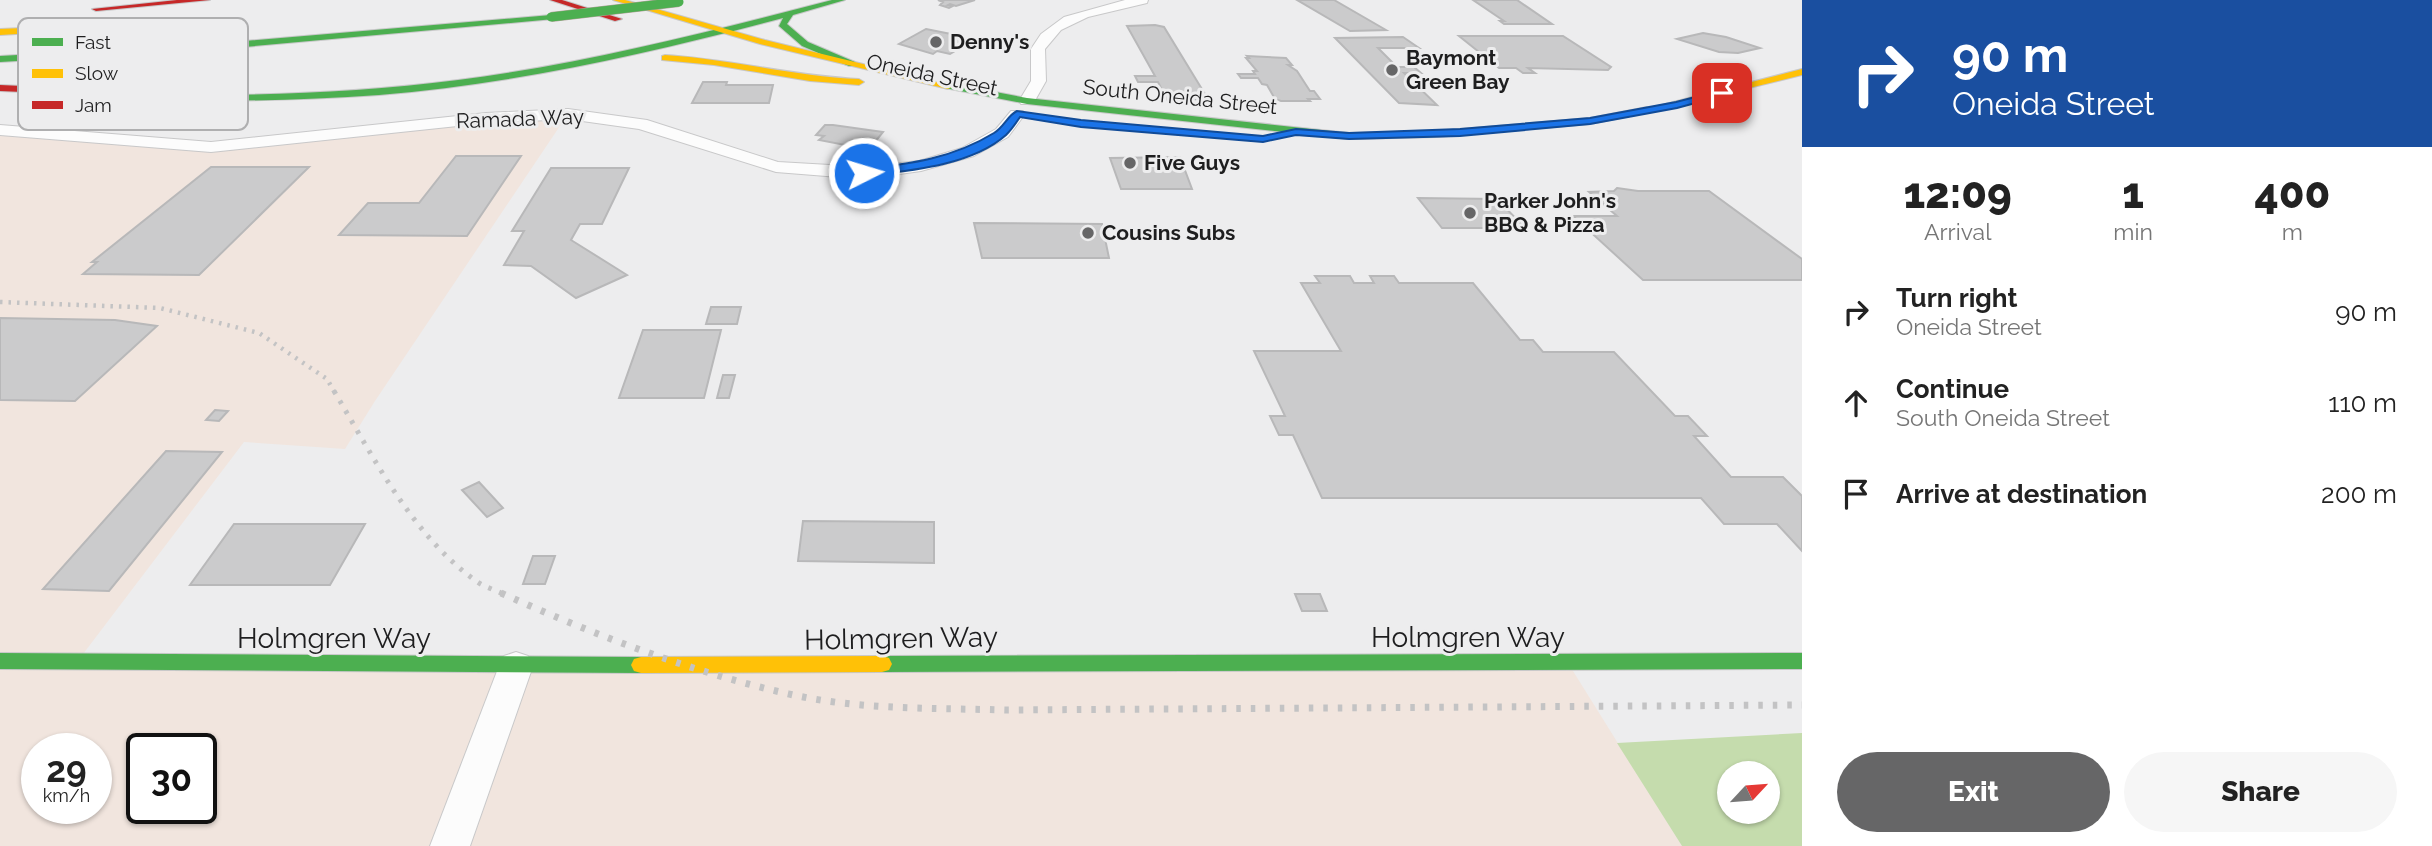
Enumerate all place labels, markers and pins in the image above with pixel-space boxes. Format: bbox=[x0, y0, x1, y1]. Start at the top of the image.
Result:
place label: Denny's bbox=[950, 29, 1029, 54]
marker: Denny's bbox=[928, 34, 944, 50]
place label: Baymont Green Bay bbox=[1406, 45, 1510, 94]
marker: Baymont Green Bay bbox=[1384, 62, 1400, 78]
pin bbox=[1692, 63, 1752, 123]
place label: Five Guys bbox=[1144, 150, 1240, 175]
marker: Five Guys bbox=[1122, 155, 1138, 171]
place label: Parker John's BBQ & Pizza bbox=[1484, 188, 1616, 237]
marker: Parker John's BBQ & Pizza bbox=[1462, 205, 1478, 221]
place label: Cousins Subs bbox=[1102, 220, 1235, 245]
marker: Cousins Subs bbox=[1080, 225, 1096, 241]

